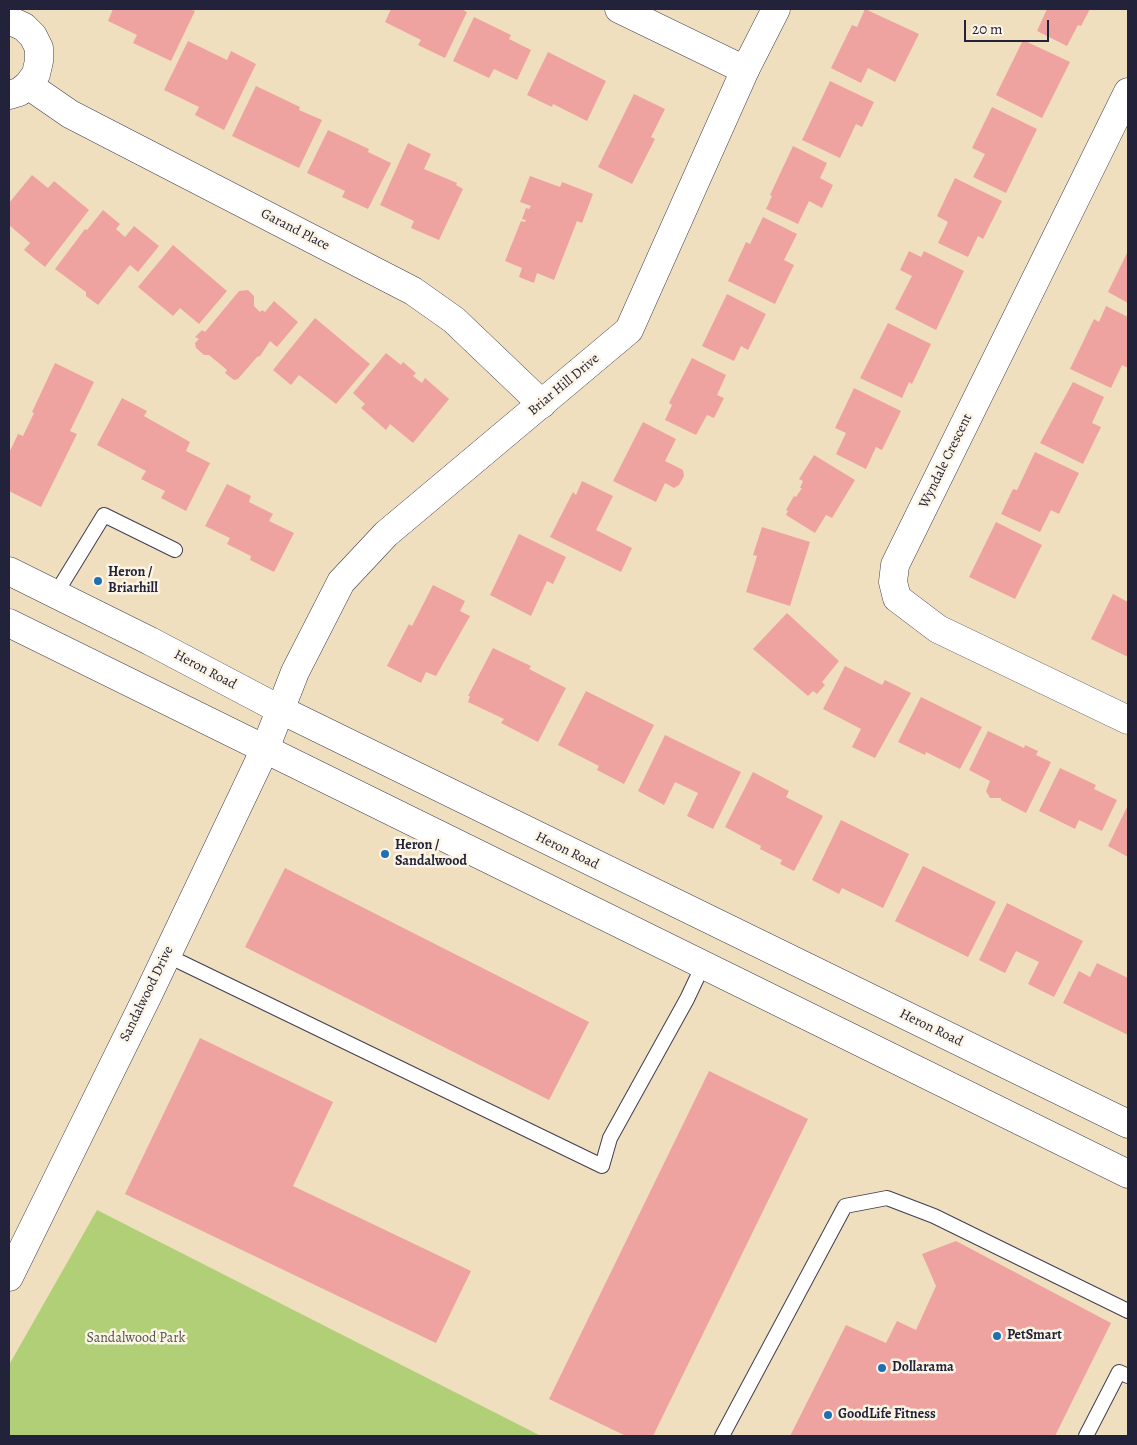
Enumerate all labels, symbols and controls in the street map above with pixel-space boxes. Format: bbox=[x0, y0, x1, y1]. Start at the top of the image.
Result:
scale bar bbox=[967, 10, 1052, 42]
text: 20 m bbox=[972, 19, 1003, 39]
street label: Garand Place bbox=[258, 205, 332, 255]
street label: Briar Hill Drive bbox=[525, 350, 603, 420]
street label: Wyndale Crescent bbox=[916, 411, 976, 511]
place label: Heron / Briarhill bbox=[108, 565, 158, 598]
marker: Heron / Briarhill bbox=[92, 575, 104, 587]
street label: Heron Road bbox=[171, 647, 239, 693]
street label: Heron Road bbox=[533, 828, 601, 874]
place label: Heron / Sandalwood bbox=[395, 838, 467, 870]
marker: Heron / Sandalwood bbox=[379, 848, 391, 860]
street label: Sandalwood Drive bbox=[117, 944, 177, 1044]
street label: Heron Road bbox=[897, 1005, 965, 1051]
place label: PetSmart bbox=[1007, 1328, 1062, 1344]
marker: PetSmart bbox=[991, 1330, 1003, 1342]
park label: Sandalwood Park bbox=[87, 1331, 185, 1347]
place label: Dollarama bbox=[892, 1360, 954, 1376]
marker: Dollarama bbox=[876, 1362, 888, 1374]
place label: GoodLife Fitness bbox=[838, 1407, 936, 1423]
marker: GoodLife Fitness bbox=[822, 1409, 834, 1421]

